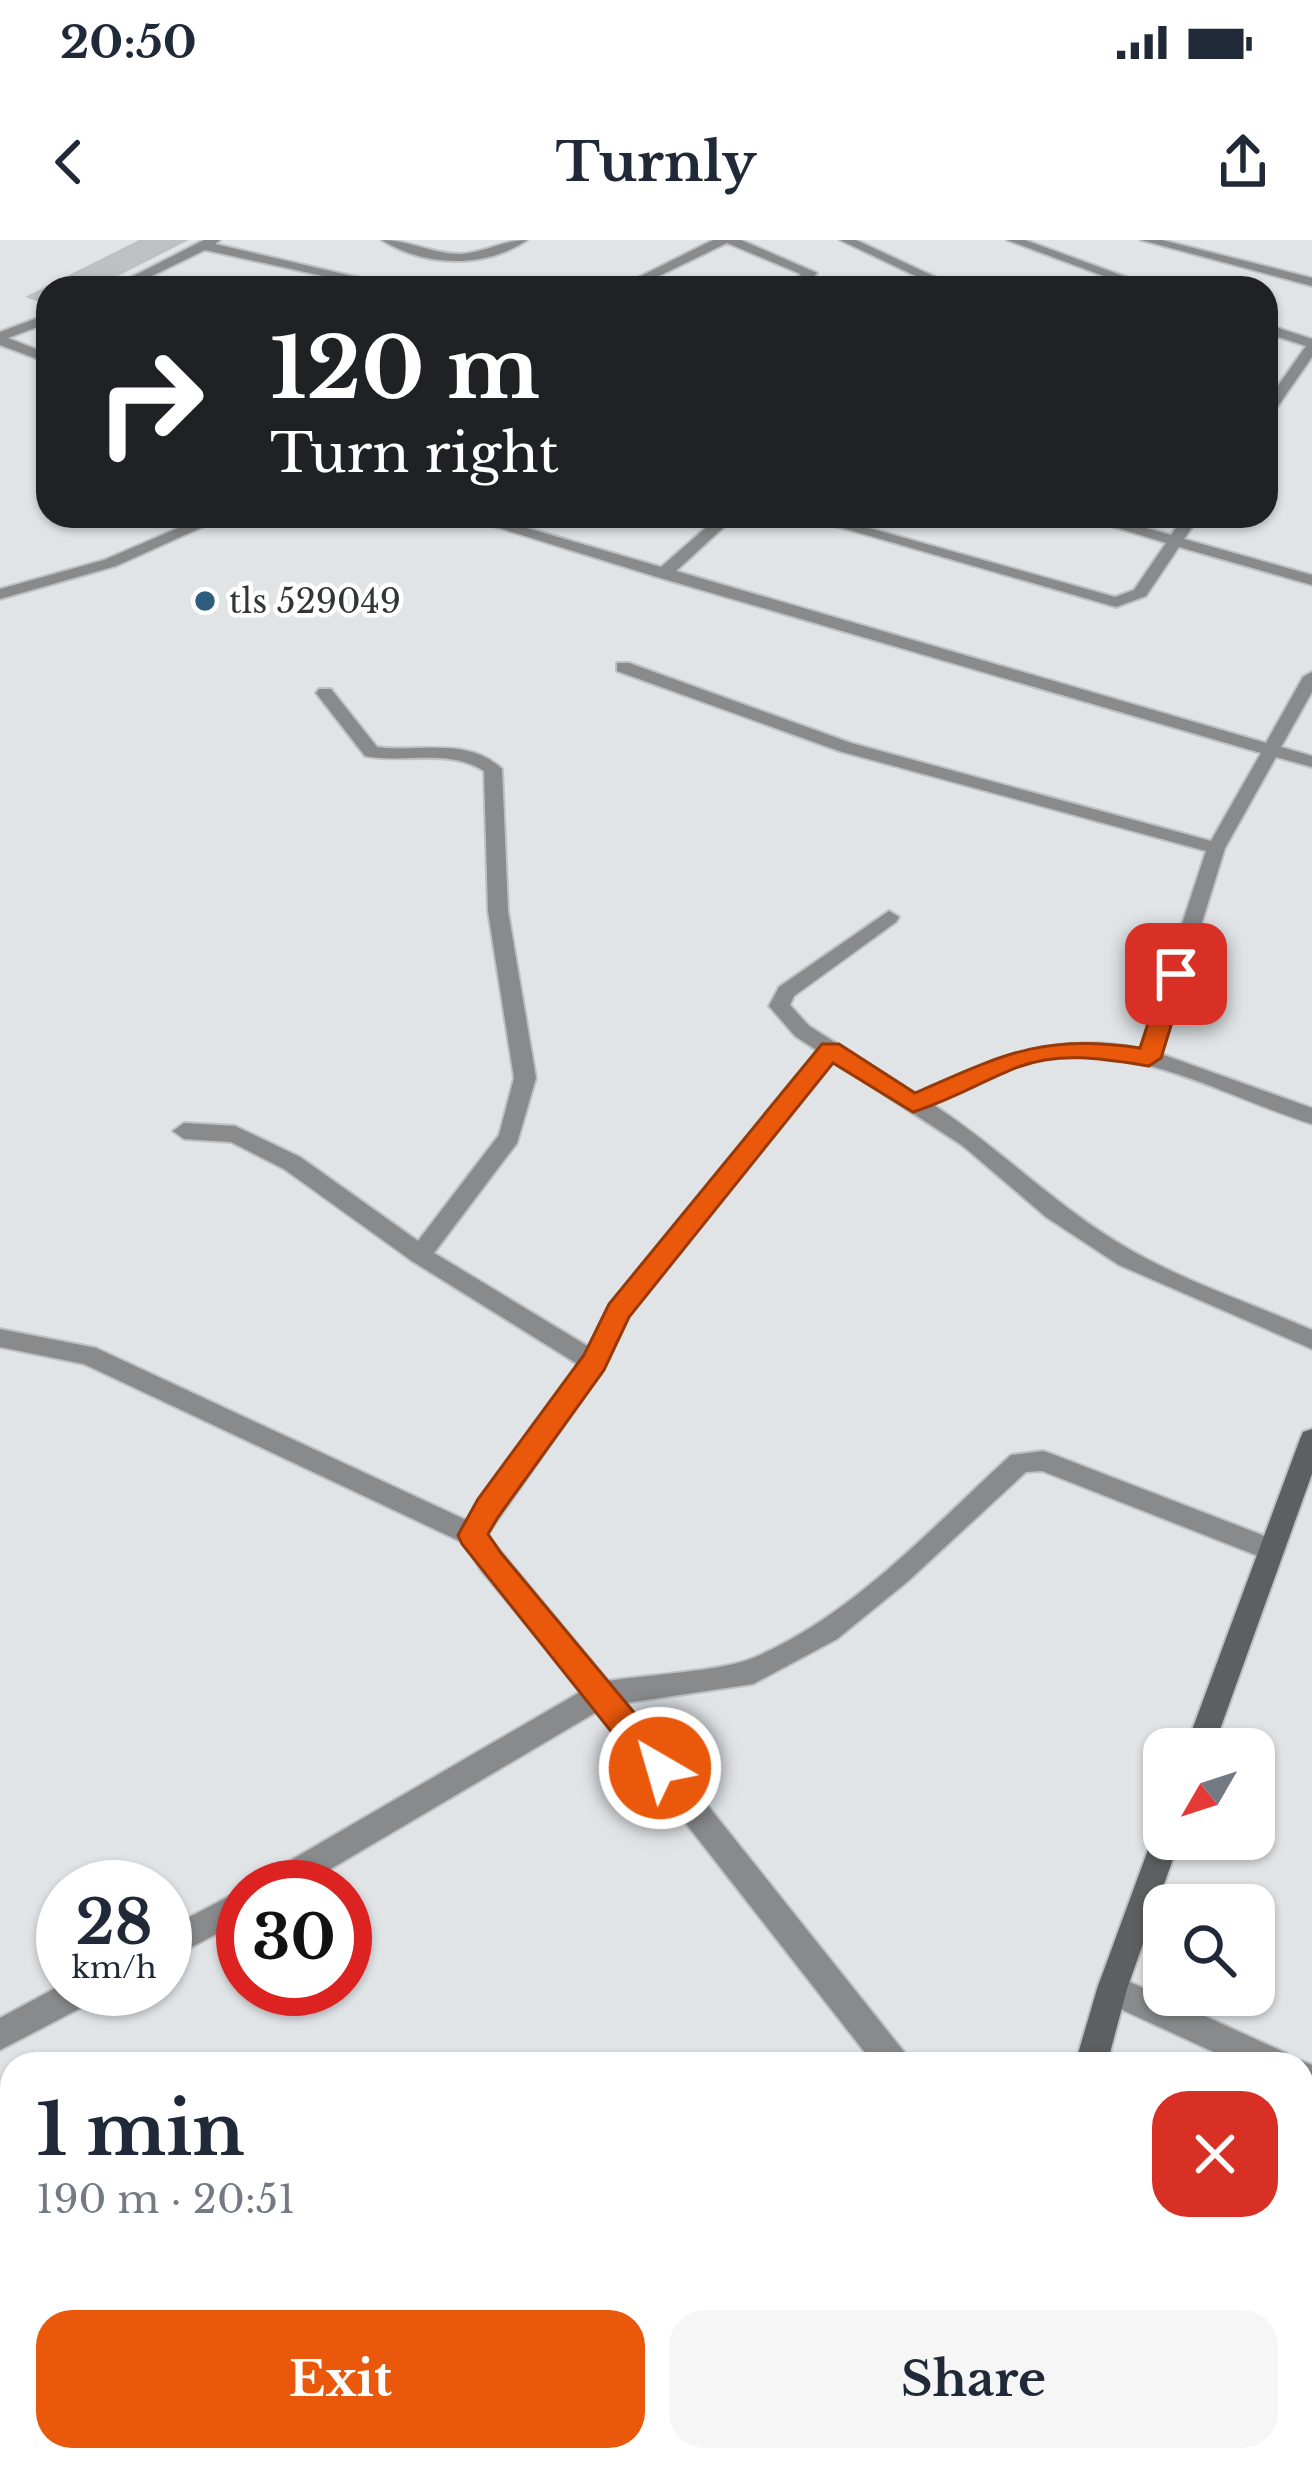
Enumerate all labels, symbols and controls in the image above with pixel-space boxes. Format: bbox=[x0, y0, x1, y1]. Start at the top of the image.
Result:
text: 20:50 bbox=[60, 14, 197, 70]
icon: back bbox=[36, 129, 102, 195]
text: Turnly bbox=[556, 129, 756, 196]
icon: share bbox=[1210, 129, 1276, 195]
text: 120 m bbox=[270, 317, 540, 421]
icon: right bbox=[72, 324, 228, 480]
text: Turn right bbox=[270, 420, 559, 487]
place label: tls 529049 bbox=[229, 581, 401, 622]
marker: tls 529049 bbox=[192, 588, 218, 614]
pin bbox=[1125, 923, 1227, 1025]
icon: arrive bbox=[1143, 941, 1209, 1007]
position arrow bbox=[597, 1705, 723, 1831]
north arrow bbox=[1143, 1728, 1275, 1860]
map controls bbox=[1143, 1728, 1275, 2016]
speed limit sign: 30 bbox=[216, 1860, 372, 2016]
button: search bbox=[1143, 1884, 1275, 2016]
text: 28 bbox=[75, 1886, 153, 1960]
text: km/h bbox=[71, 1949, 157, 1986]
text: 1 min bbox=[36, 2085, 245, 2174]
button: close bbox=[1152, 2091, 1278, 2217]
text: 190 m · 20:51 bbox=[36, 2175, 295, 2224]
button: Exit bbox=[36, 2310, 645, 2448]
button: Share bbox=[669, 2310, 1278, 2448]

